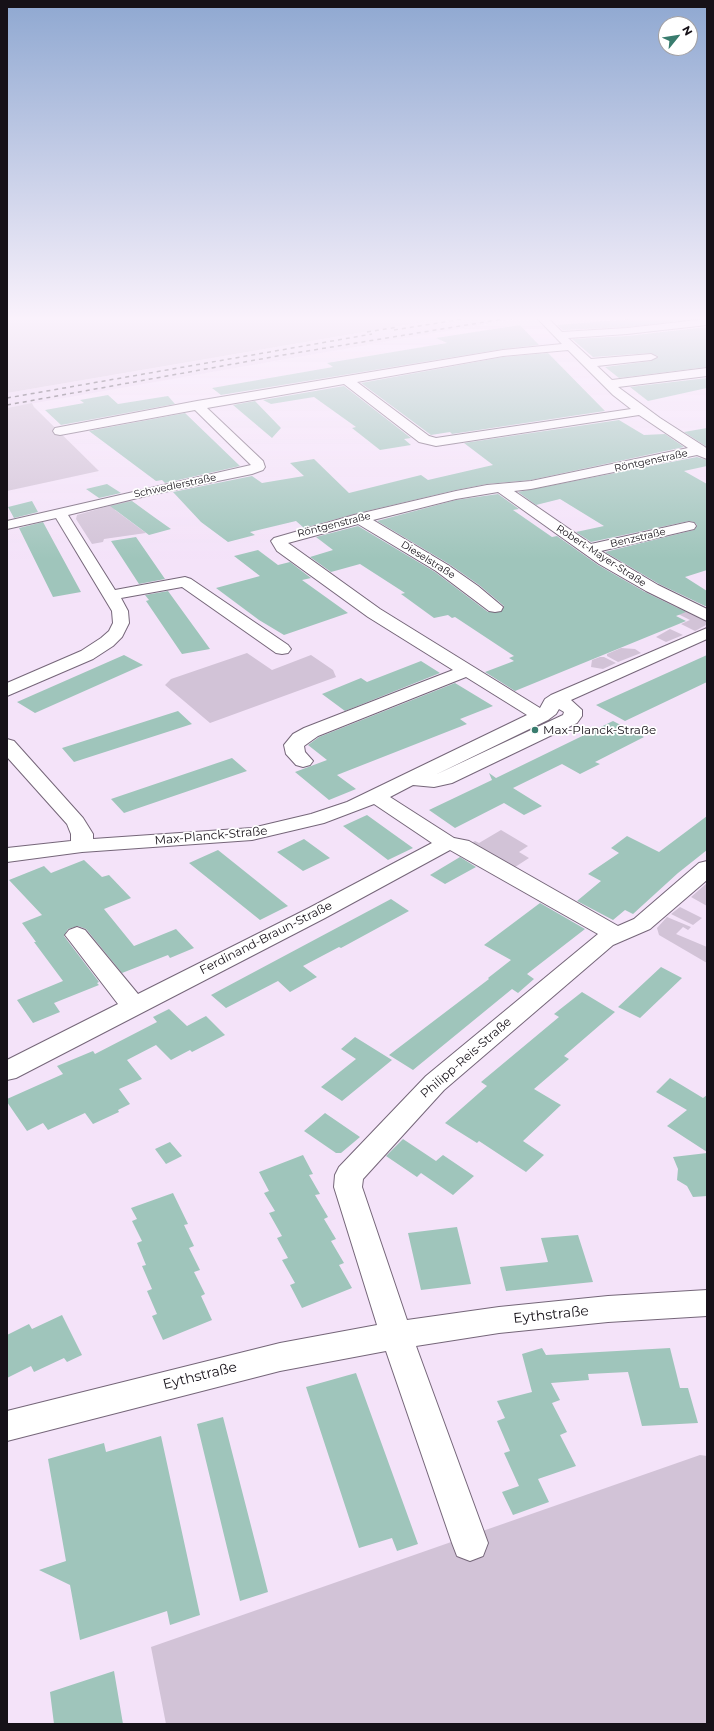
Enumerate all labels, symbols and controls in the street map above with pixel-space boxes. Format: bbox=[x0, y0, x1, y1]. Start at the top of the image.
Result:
north arrow bbox=[658, 16, 698, 56]
text: N bbox=[679, 23, 696, 38]
street label: Röntgenstraße bbox=[613, 447, 689, 475]
street label: Schwedlerstraße bbox=[133, 471, 217, 501]
street label: Röntgenstraße bbox=[296, 510, 372, 540]
street label: Robert-Mayer-Straße bbox=[554, 522, 648, 590]
street label: Benzstraße bbox=[609, 526, 667, 550]
street label: Dieselstraße bbox=[399, 539, 457, 581]
place label: Max-Planck-Straße bbox=[543, 723, 656, 737]
marker: Max-Planck-Straße bbox=[530, 725, 540, 735]
street label: Max-Planck-Straße bbox=[154, 824, 268, 848]
street label: Ferdinand-Braun-Straße bbox=[197, 898, 335, 978]
street label: Philipp-Reis-Straße bbox=[418, 1015, 514, 1101]
street label: Eythstraße bbox=[512, 1303, 590, 1327]
street label: Eythstraße bbox=[161, 1359, 239, 1393]

